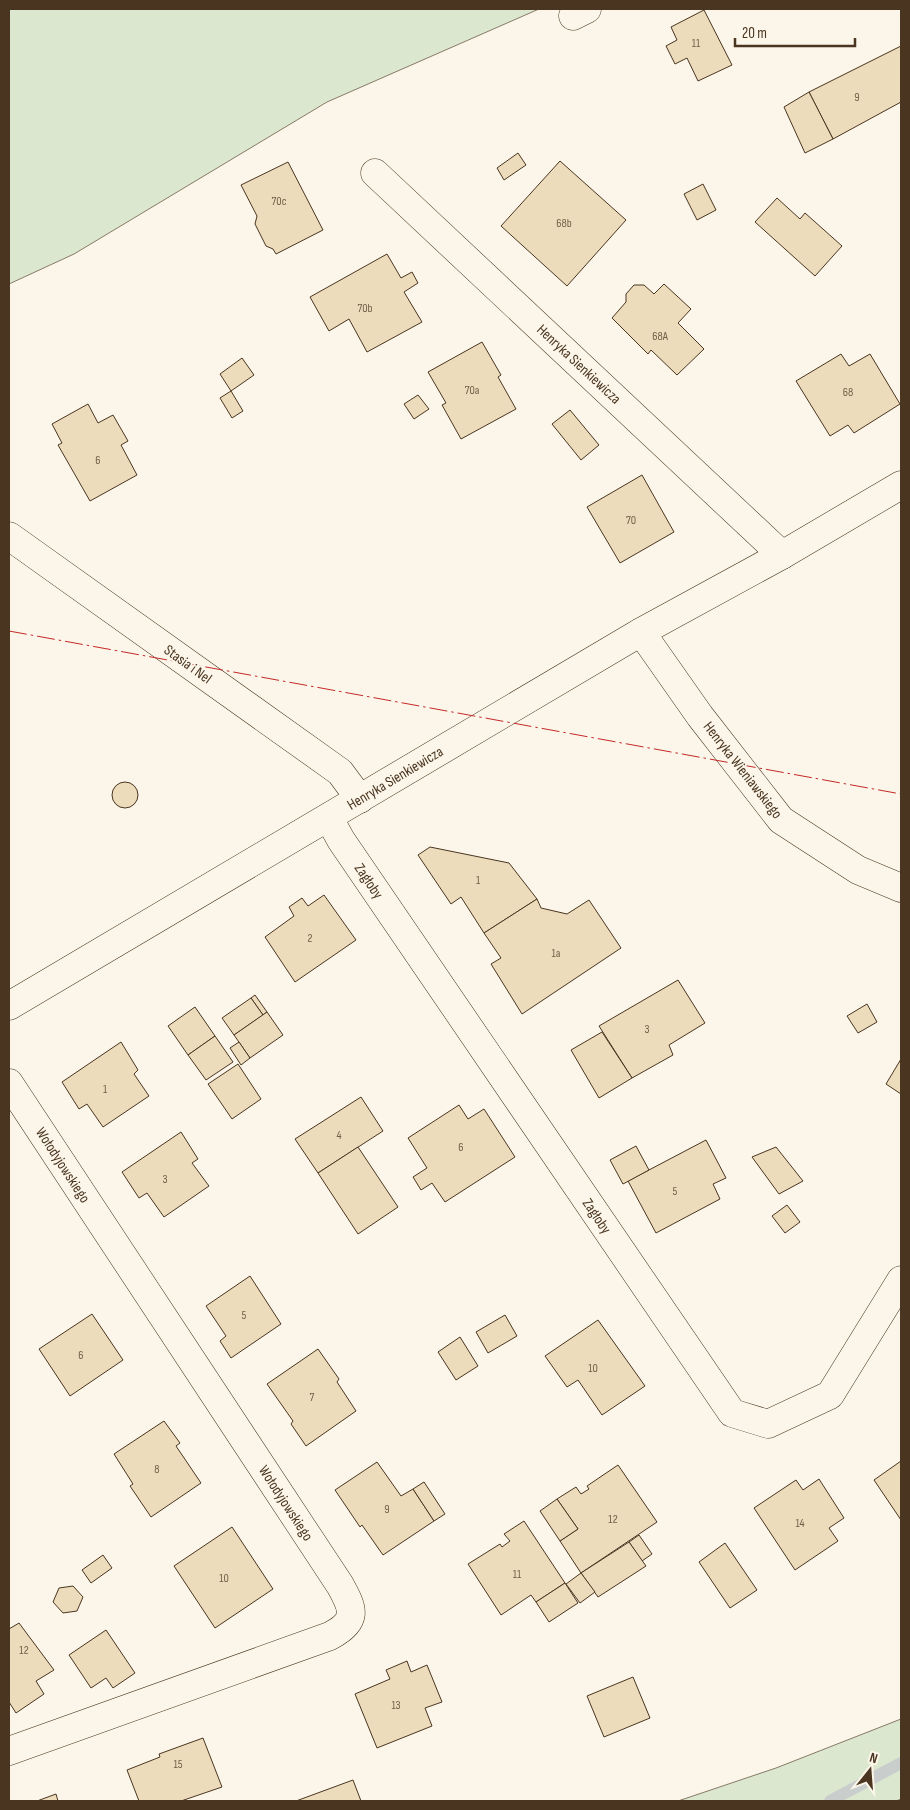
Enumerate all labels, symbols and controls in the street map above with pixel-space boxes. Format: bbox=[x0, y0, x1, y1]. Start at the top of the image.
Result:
scale bar bbox=[735, 15, 855, 47]
text: 20 m bbox=[742, 24, 767, 43]
house number: 11 bbox=[692, 36, 701, 51]
house number: 9 bbox=[854, 90, 860, 105]
house number: 70c bbox=[272, 194, 287, 209]
house number: 68b bbox=[556, 216, 572, 231]
house number: 70b bbox=[357, 301, 373, 316]
street label: Henryka Sienkiewicza bbox=[532, 320, 625, 408]
house number: 68A bbox=[652, 329, 669, 344]
house number: 70a bbox=[465, 383, 480, 398]
house number: 68 bbox=[843, 385, 853, 400]
house number: 6 bbox=[95, 453, 101, 468]
house number: 70 bbox=[626, 513, 636, 528]
street label: Stasia i Nel bbox=[160, 641, 215, 688]
street label: Henryka Wieniawskiego bbox=[699, 718, 786, 823]
street label: Henryka Sienkiewicza bbox=[344, 742, 447, 815]
street label: Zagłoby bbox=[350, 860, 387, 903]
house number: 1 bbox=[476, 873, 481, 888]
house number: 2 bbox=[308, 931, 313, 946]
house number: 1a bbox=[552, 946, 561, 961]
house number: 3 bbox=[644, 1022, 650, 1037]
house number: 1 bbox=[103, 1082, 108, 1097]
street label: Wołodyjowskiego bbox=[31, 1124, 94, 1207]
house number: 4 bbox=[336, 1128, 342, 1143]
house number: 6 bbox=[458, 1140, 464, 1155]
house number: 3 bbox=[162, 1172, 168, 1187]
house number: 5 bbox=[673, 1184, 678, 1199]
street label: Zagłoby bbox=[578, 1195, 615, 1238]
house number: 5 bbox=[242, 1308, 247, 1323]
house number: 6 bbox=[78, 1348, 84, 1363]
house number: 10 bbox=[588, 1361, 598, 1376]
house number: 7 bbox=[310, 1390, 315, 1405]
house number: 8 bbox=[154, 1462, 160, 1477]
street label: Wołodyjowskiego bbox=[254, 1462, 317, 1545]
house number: 9 bbox=[384, 1502, 390, 1517]
house number: 12 bbox=[608, 1512, 618, 1527]
house number: 14 bbox=[795, 1516, 805, 1531]
house number: 11 bbox=[513, 1567, 522, 1582]
house number: 10 bbox=[219, 1571, 229, 1586]
house number: 12 bbox=[19, 1643, 29, 1658]
house number: 13 bbox=[391, 1698, 401, 1713]
north arrow bbox=[845, 1745, 895, 1795]
text: N bbox=[868, 1749, 880, 1767]
house number: 15 bbox=[173, 1757, 183, 1772]

